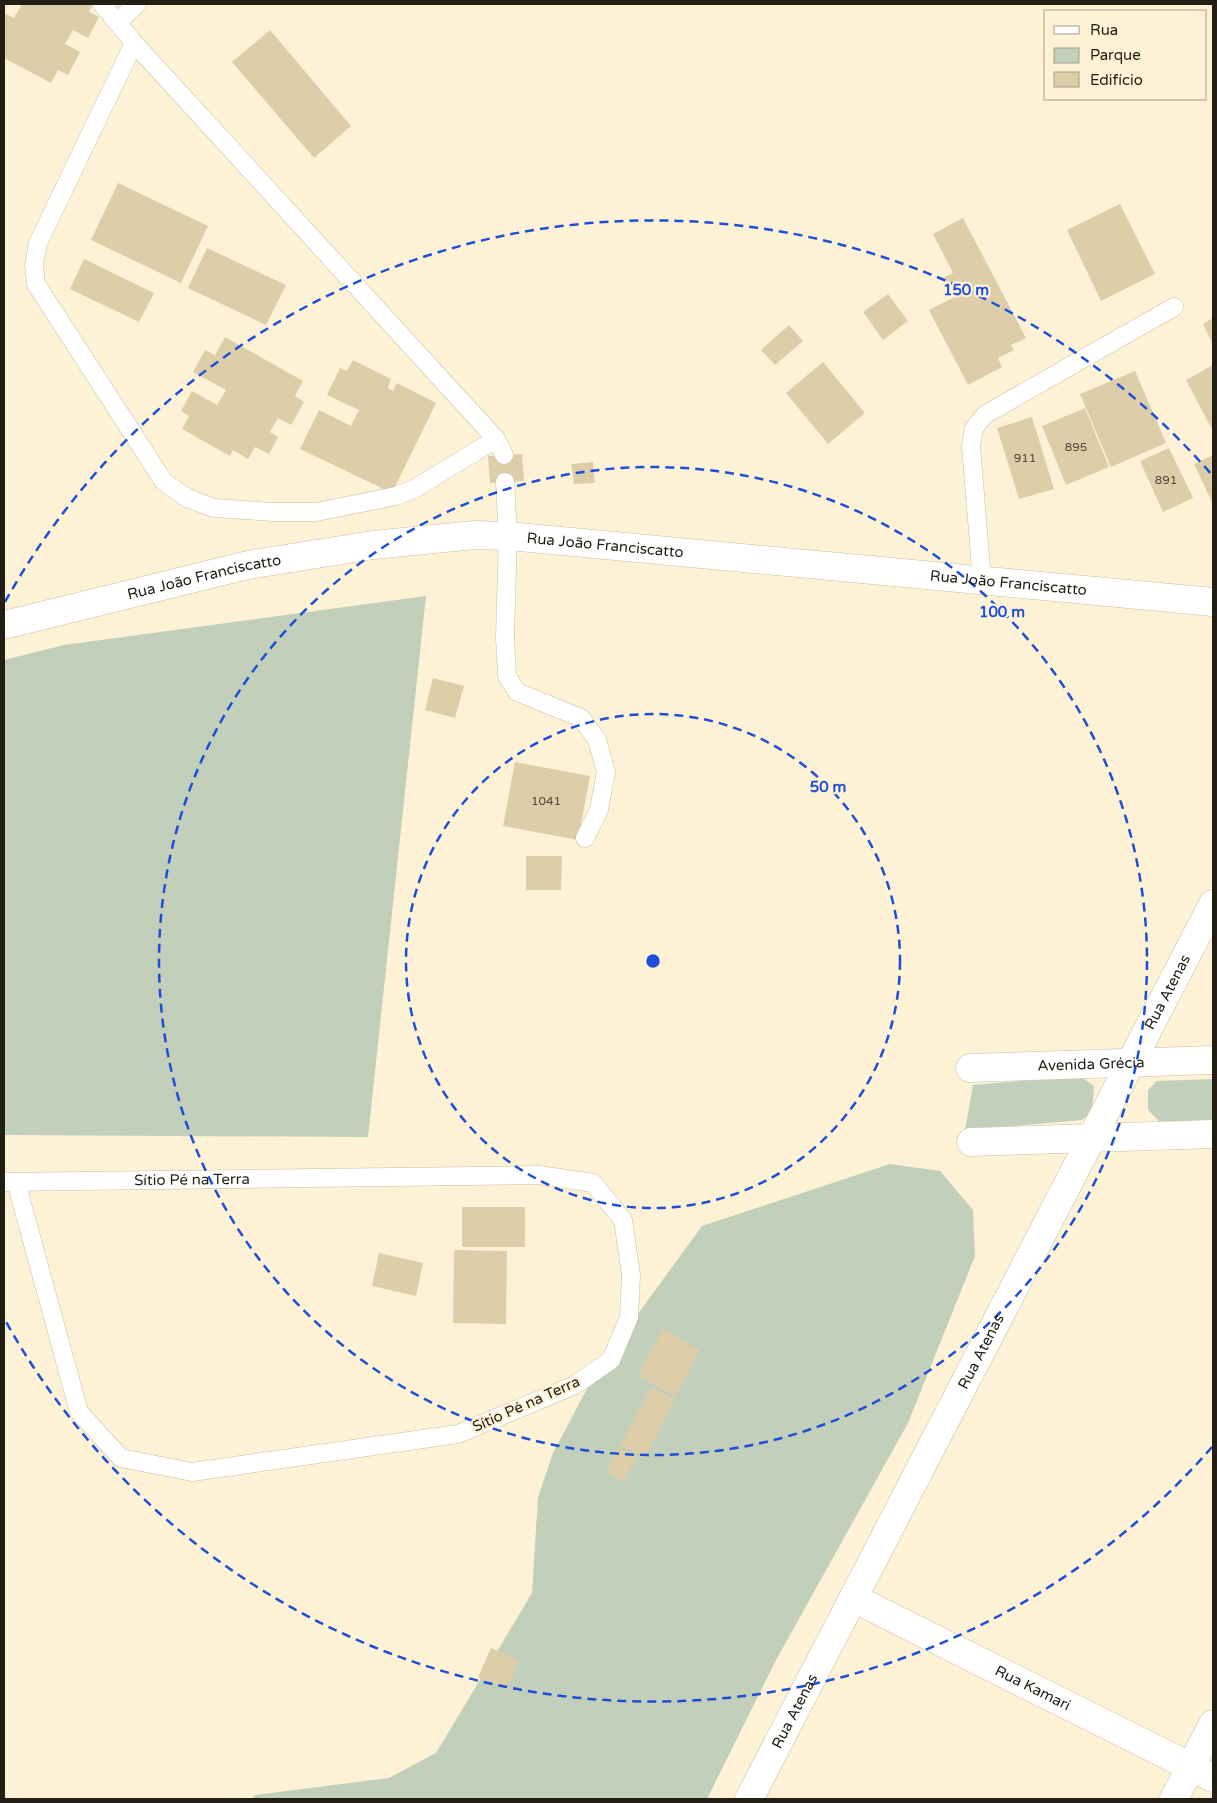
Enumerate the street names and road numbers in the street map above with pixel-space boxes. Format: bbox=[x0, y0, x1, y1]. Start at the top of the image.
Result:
street label: Rua João Franciscatto bbox=[526, 529, 684, 561]
street label: Rua João Franciscatto bbox=[125, 551, 282, 603]
street label: Rua João Franciscatto bbox=[929, 567, 1088, 599]
street label: Rua Atenas bbox=[1141, 951, 1194, 1033]
street label: Avenida Grécia bbox=[1037, 1053, 1145, 1075]
street label: Sítio Pé na Terra bbox=[134, 1170, 250, 1189]
street label: Rua Atenas bbox=[954, 1311, 1008, 1392]
street label: Sítio Pé na Terra bbox=[470, 1372, 582, 1436]
street label: Rua Kamari bbox=[992, 1661, 1074, 1714]
street label: Rua Atenas bbox=[768, 1671, 821, 1752]

